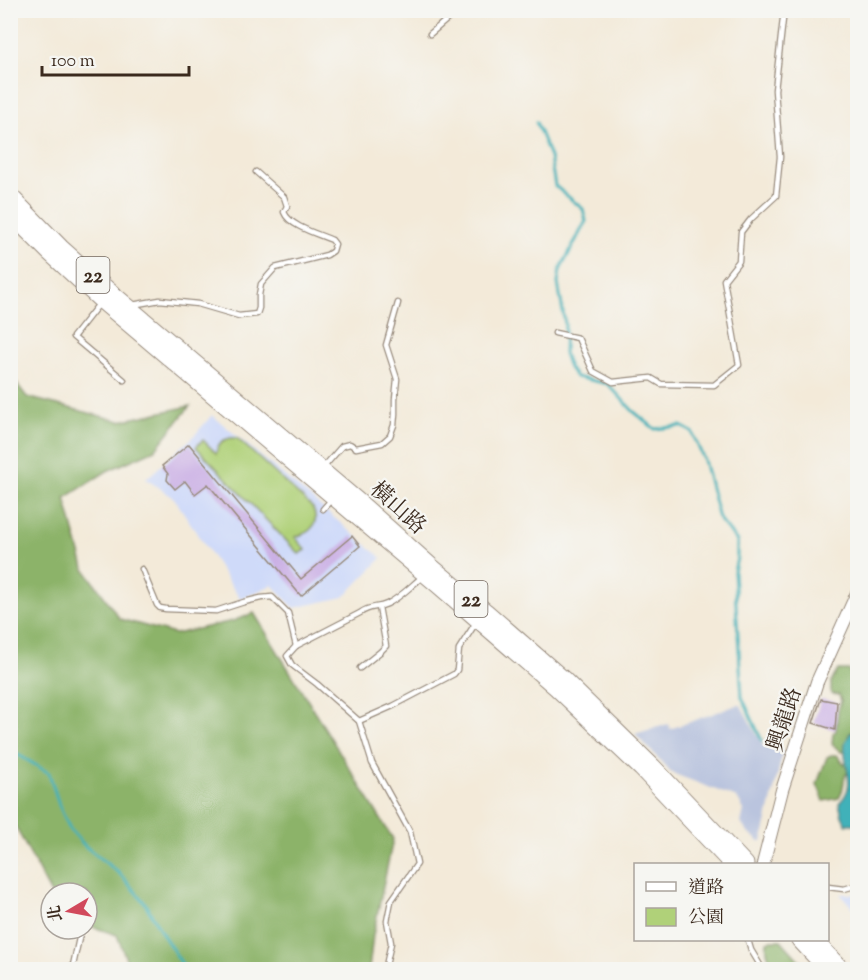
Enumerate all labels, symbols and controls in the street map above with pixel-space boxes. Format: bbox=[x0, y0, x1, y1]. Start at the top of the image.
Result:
scale bar bbox=[42, 39, 189, 77]
text: 100 m bbox=[51, 49, 95, 75]
road number: 22 bbox=[76, 257, 110, 293]
street label: 橫山路 bbox=[362, 475, 432, 543]
road number: 22 bbox=[454, 581, 488, 617]
street label: 興龍路 bbox=[760, 684, 811, 756]
legend bbox=[634, 863, 829, 941]
text: 道路 bbox=[688, 876, 724, 902]
north arrow bbox=[39, 881, 99, 941]
text: 北 bbox=[44, 903, 69, 923]
text: 公園 bbox=[688, 906, 724, 932]

